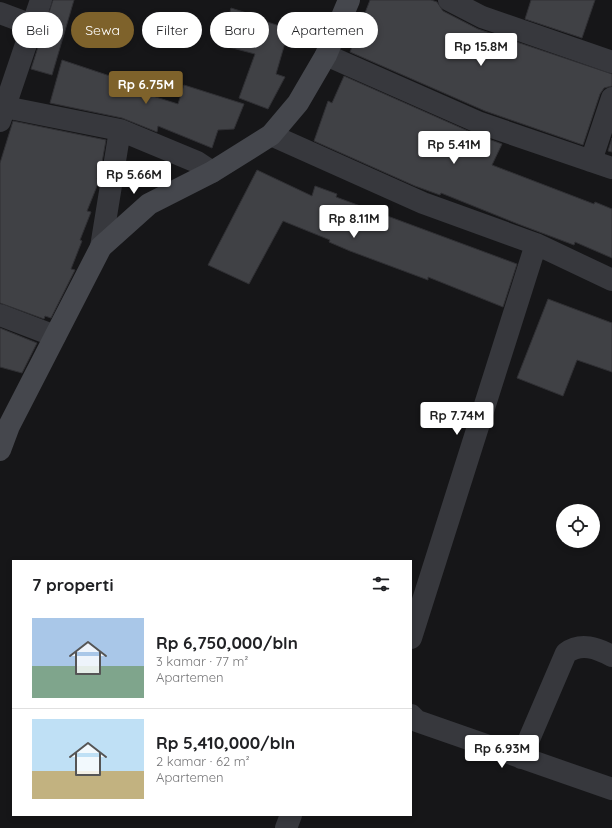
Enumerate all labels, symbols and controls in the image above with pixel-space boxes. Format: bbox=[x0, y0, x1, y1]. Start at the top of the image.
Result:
chip: Beli bbox=[12, 12, 63, 48]
chip: Sewa bbox=[71, 12, 134, 48]
chip: Filter bbox=[142, 12, 202, 48]
chip: Baru bbox=[210, 12, 269, 48]
chip: Apartemen bbox=[277, 12, 378, 48]
pin: Rp 15.8M bbox=[440, 33, 522, 67]
text: Rp 15.8M bbox=[454, 38, 508, 54]
pin: Rp 6.75M bbox=[105, 71, 187, 105]
text: Rp 6.75M bbox=[118, 76, 174, 92]
pin: Rp 5.41M bbox=[413, 131, 495, 165]
text: Rp 5.41M bbox=[427, 136, 481, 152]
pin: Rp 5.66M bbox=[93, 161, 175, 195]
text: Rp 5.66M bbox=[106, 166, 162, 182]
pin: Rp 8.11M bbox=[313, 205, 395, 239]
text: Rp 8.11M bbox=[328, 210, 380, 226]
pin: Rp 7.74M bbox=[416, 402, 498, 436]
text: Rp 7.74M bbox=[429, 407, 485, 423]
map controls bbox=[556, 504, 600, 548]
button: locate bbox=[556, 504, 600, 548]
icon: filters bbox=[370, 573, 392, 595]
text: 7 properti bbox=[32, 574, 113, 595]
text: Rp 6,750,000/bln bbox=[156, 632, 298, 653]
icon: home bbox=[64, 634, 112, 682]
text: 3 kamar · 77 m² bbox=[156, 653, 248, 669]
text: Apartemen bbox=[156, 669, 224, 685]
text: Rp 5,410,000/bln bbox=[156, 732, 295, 753]
icon: home bbox=[64, 735, 112, 783]
pin: Rp 6.93M bbox=[461, 735, 543, 769]
text: Rp 6.93M bbox=[474, 740, 530, 756]
text: 2 kamar · 62 m² bbox=[156, 753, 250, 769]
text: Apartemen bbox=[156, 769, 224, 785]

